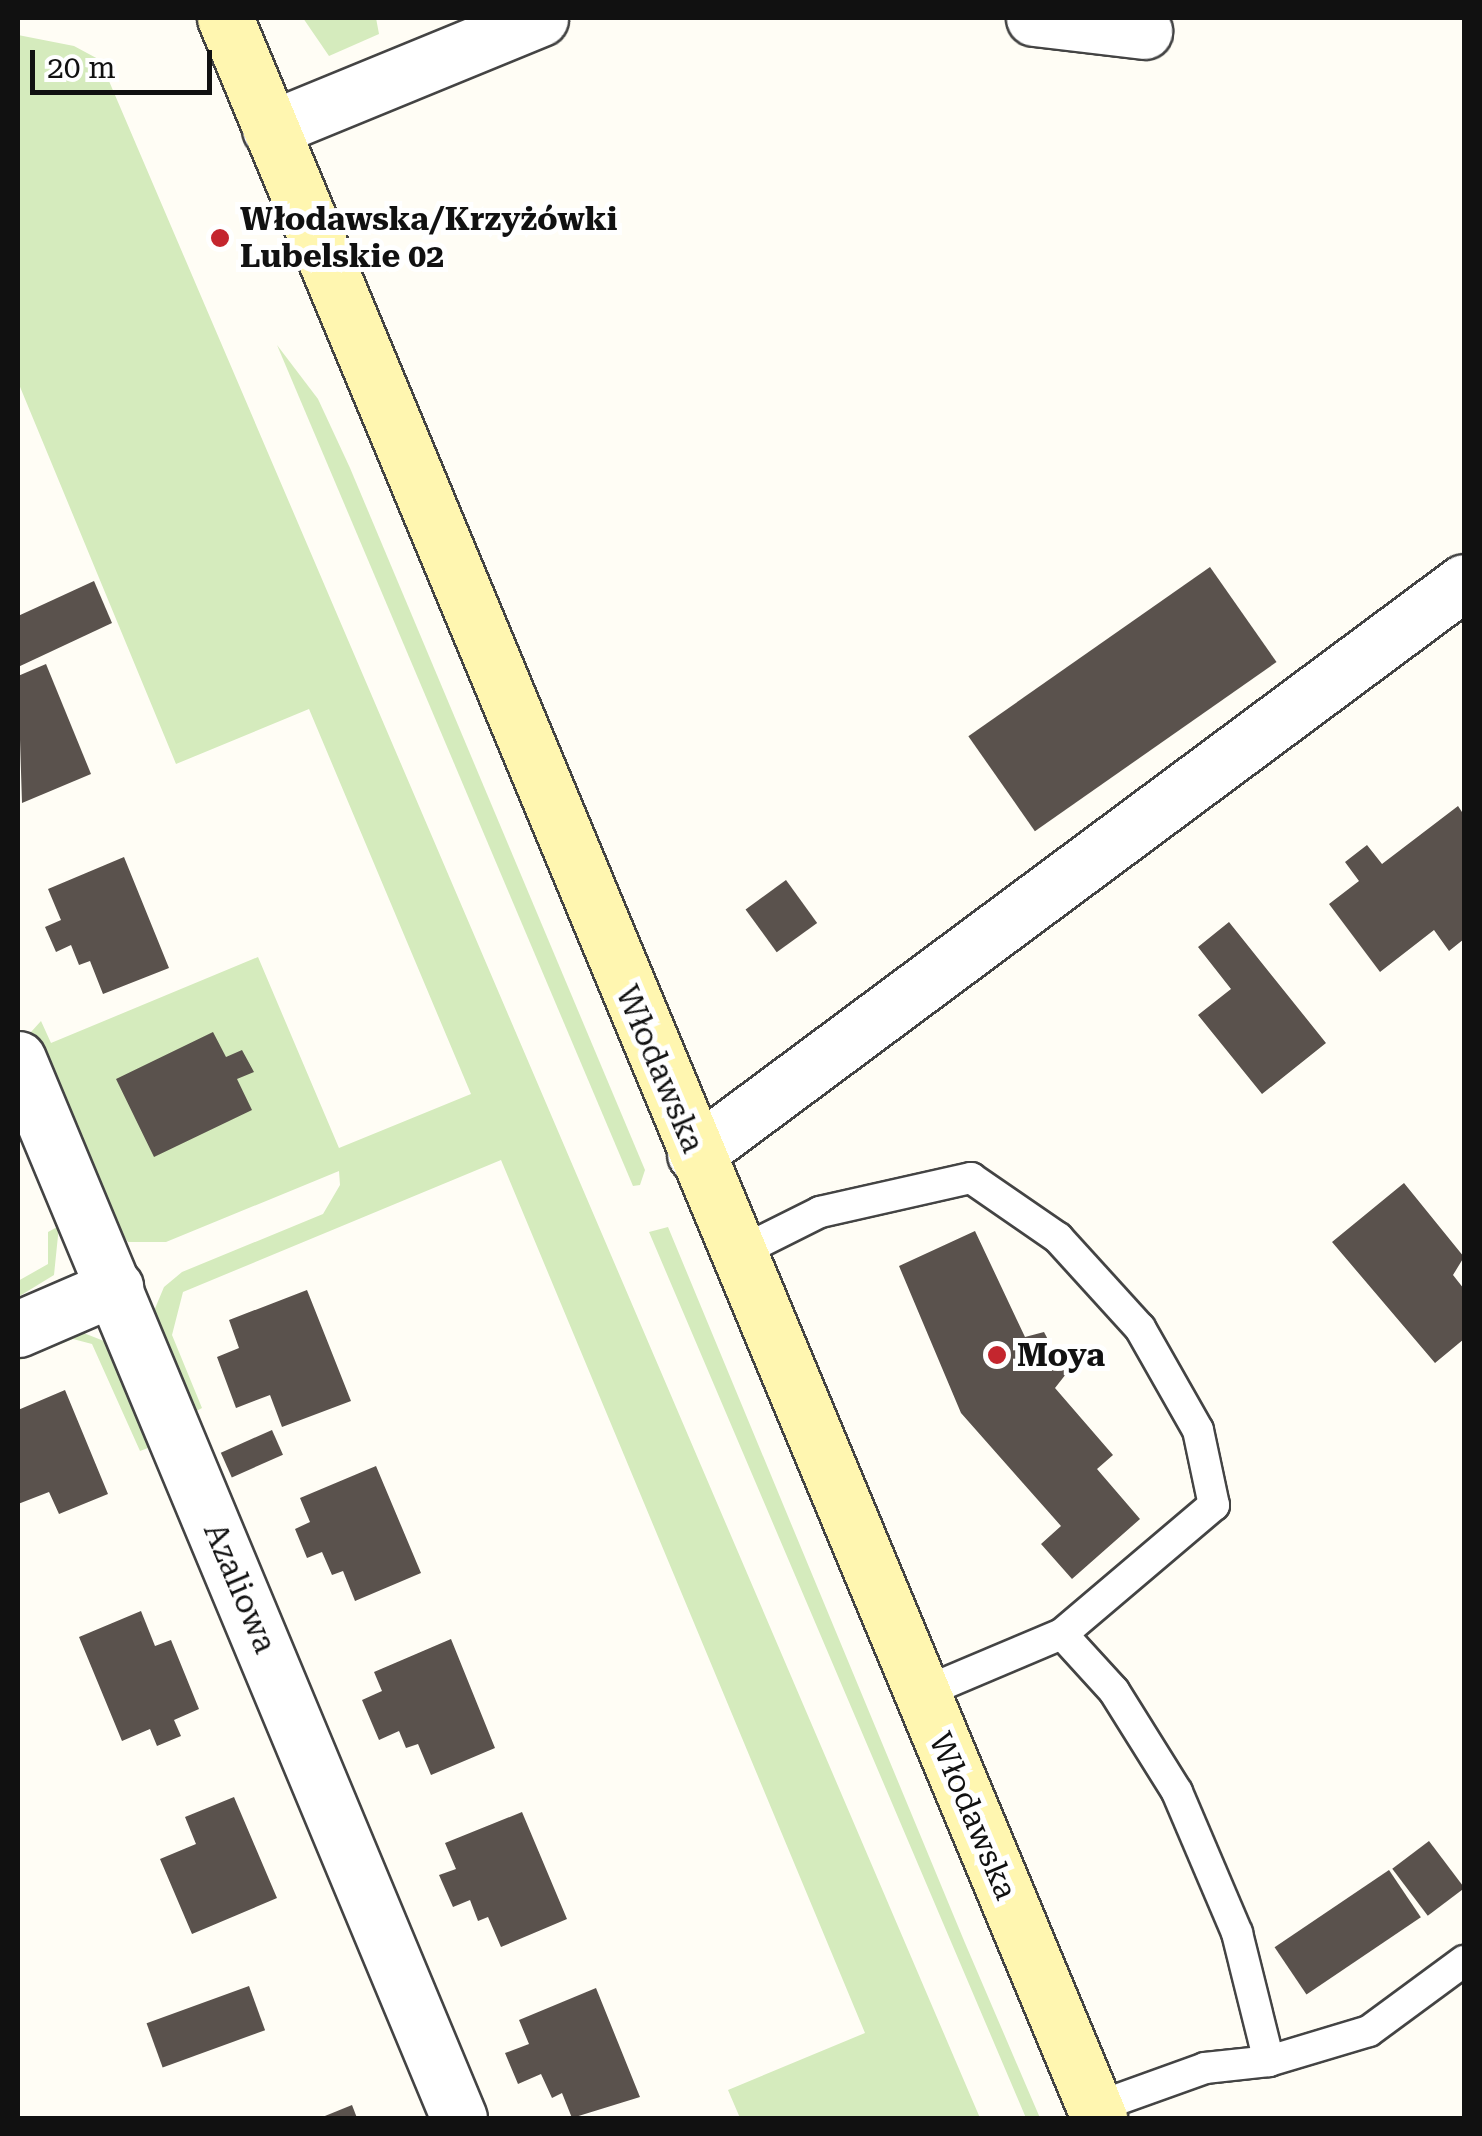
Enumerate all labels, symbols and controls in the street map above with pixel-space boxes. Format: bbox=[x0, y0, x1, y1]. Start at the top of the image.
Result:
scale bar bbox=[35, 30, 218, 92]
text: 20 m bbox=[47, 50, 116, 85]
place label: Włodawska/Krzyżówki Lubelskie 02 bbox=[240, 201, 617, 276]
marker: Włodawska/Krzyżówki Lubelskie 02 bbox=[209, 227, 231, 249]
street label: Włodawska bbox=[608, 980, 712, 1158]
place label: Moya bbox=[1017, 1336, 1105, 1374]
marker: Moya bbox=[986, 1344, 1008, 1366]
street label: Azaliowa bbox=[195, 1517, 285, 1659]
street label: Włodawska bbox=[921, 1727, 1025, 1905]

